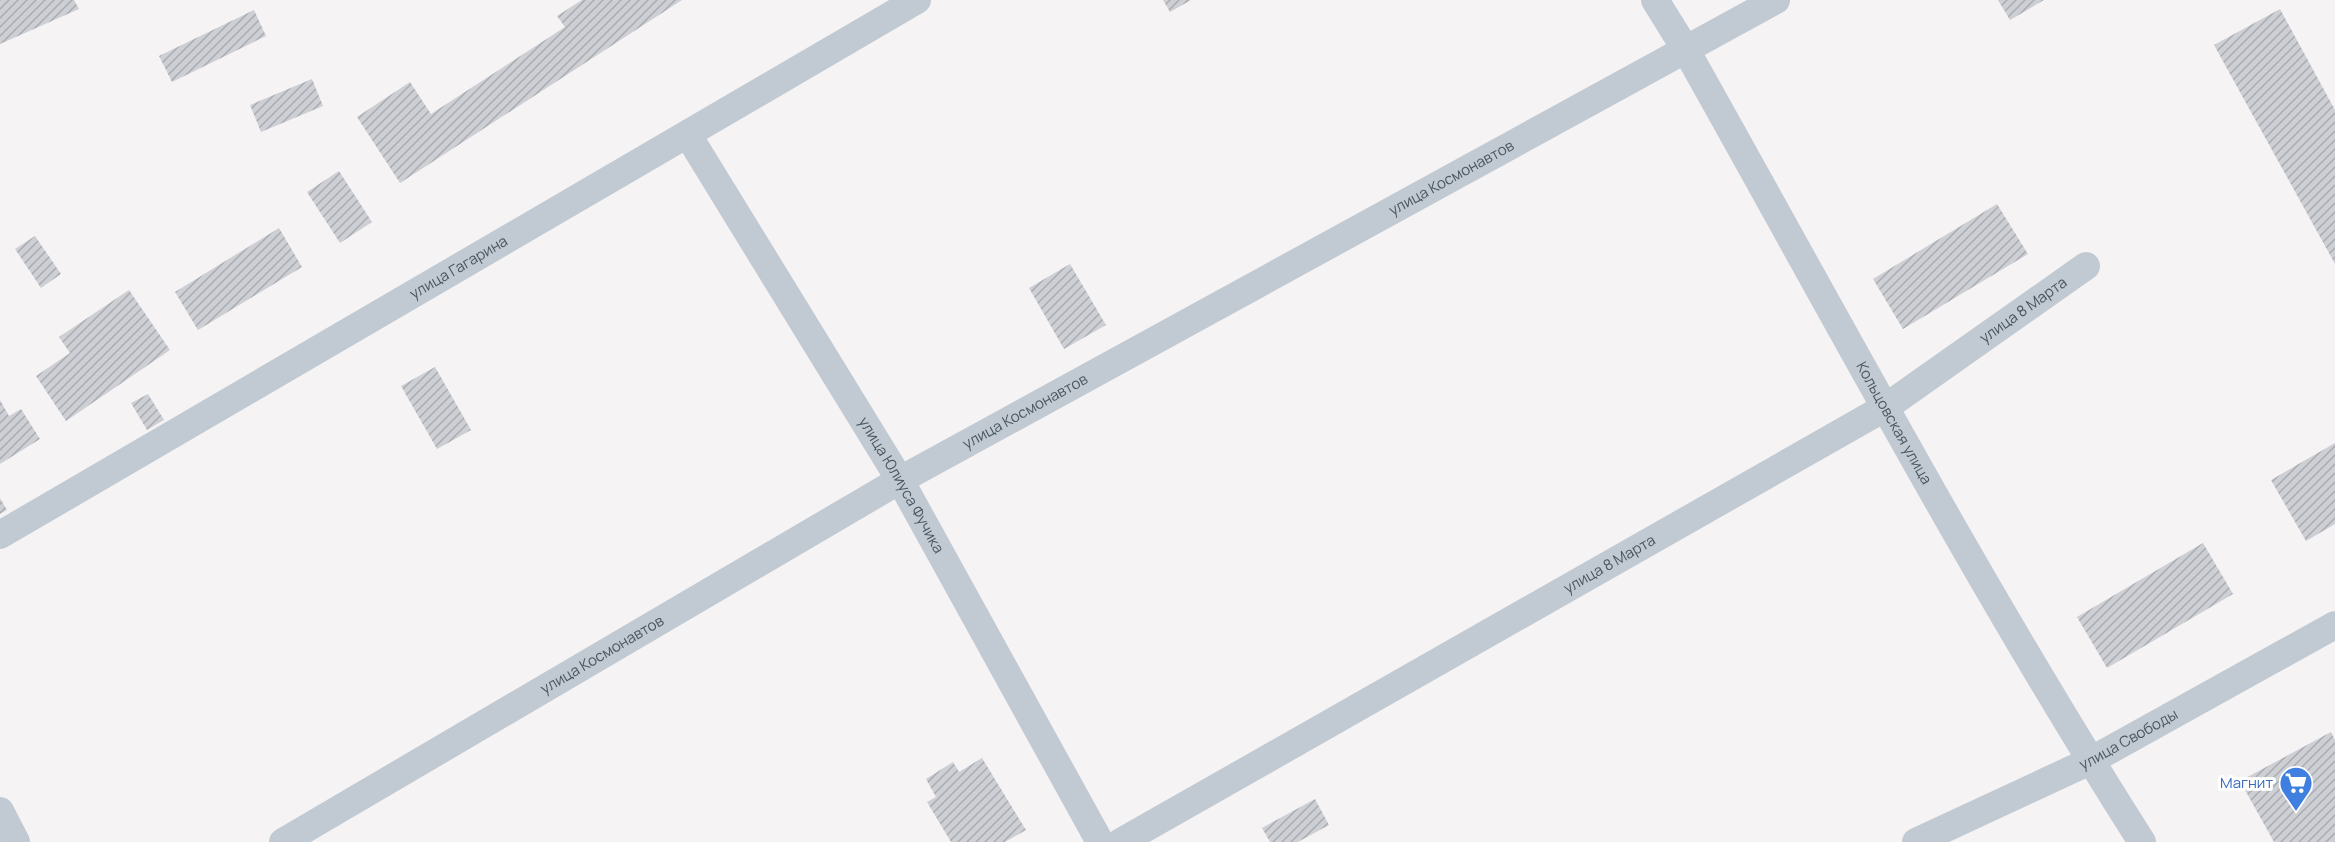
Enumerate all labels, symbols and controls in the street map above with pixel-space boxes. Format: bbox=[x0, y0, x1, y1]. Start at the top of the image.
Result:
street label: улица Космонавтов bbox=[1385, 135, 1517, 220]
street label: улица Гагарина bbox=[405, 230, 511, 304]
street label: улица 8 Марта bbox=[1975, 272, 2071, 348]
street label: Кольцовская улица bbox=[1851, 358, 1937, 488]
street label: улица Космонавтов bbox=[959, 368, 1091, 454]
street label: улица Юлиуса Фучика bbox=[854, 413, 949, 557]
street label: улица 8 Марта bbox=[1559, 529, 1659, 598]
street label: улица Космонавтов bbox=[536, 610, 667, 699]
street label: улица Свободы bbox=[2076, 703, 2181, 775]
supermarket icon: Магнит bbox=[2278, 765, 2314, 812]
place label: Магнит bbox=[2220, 772, 2273, 793]

